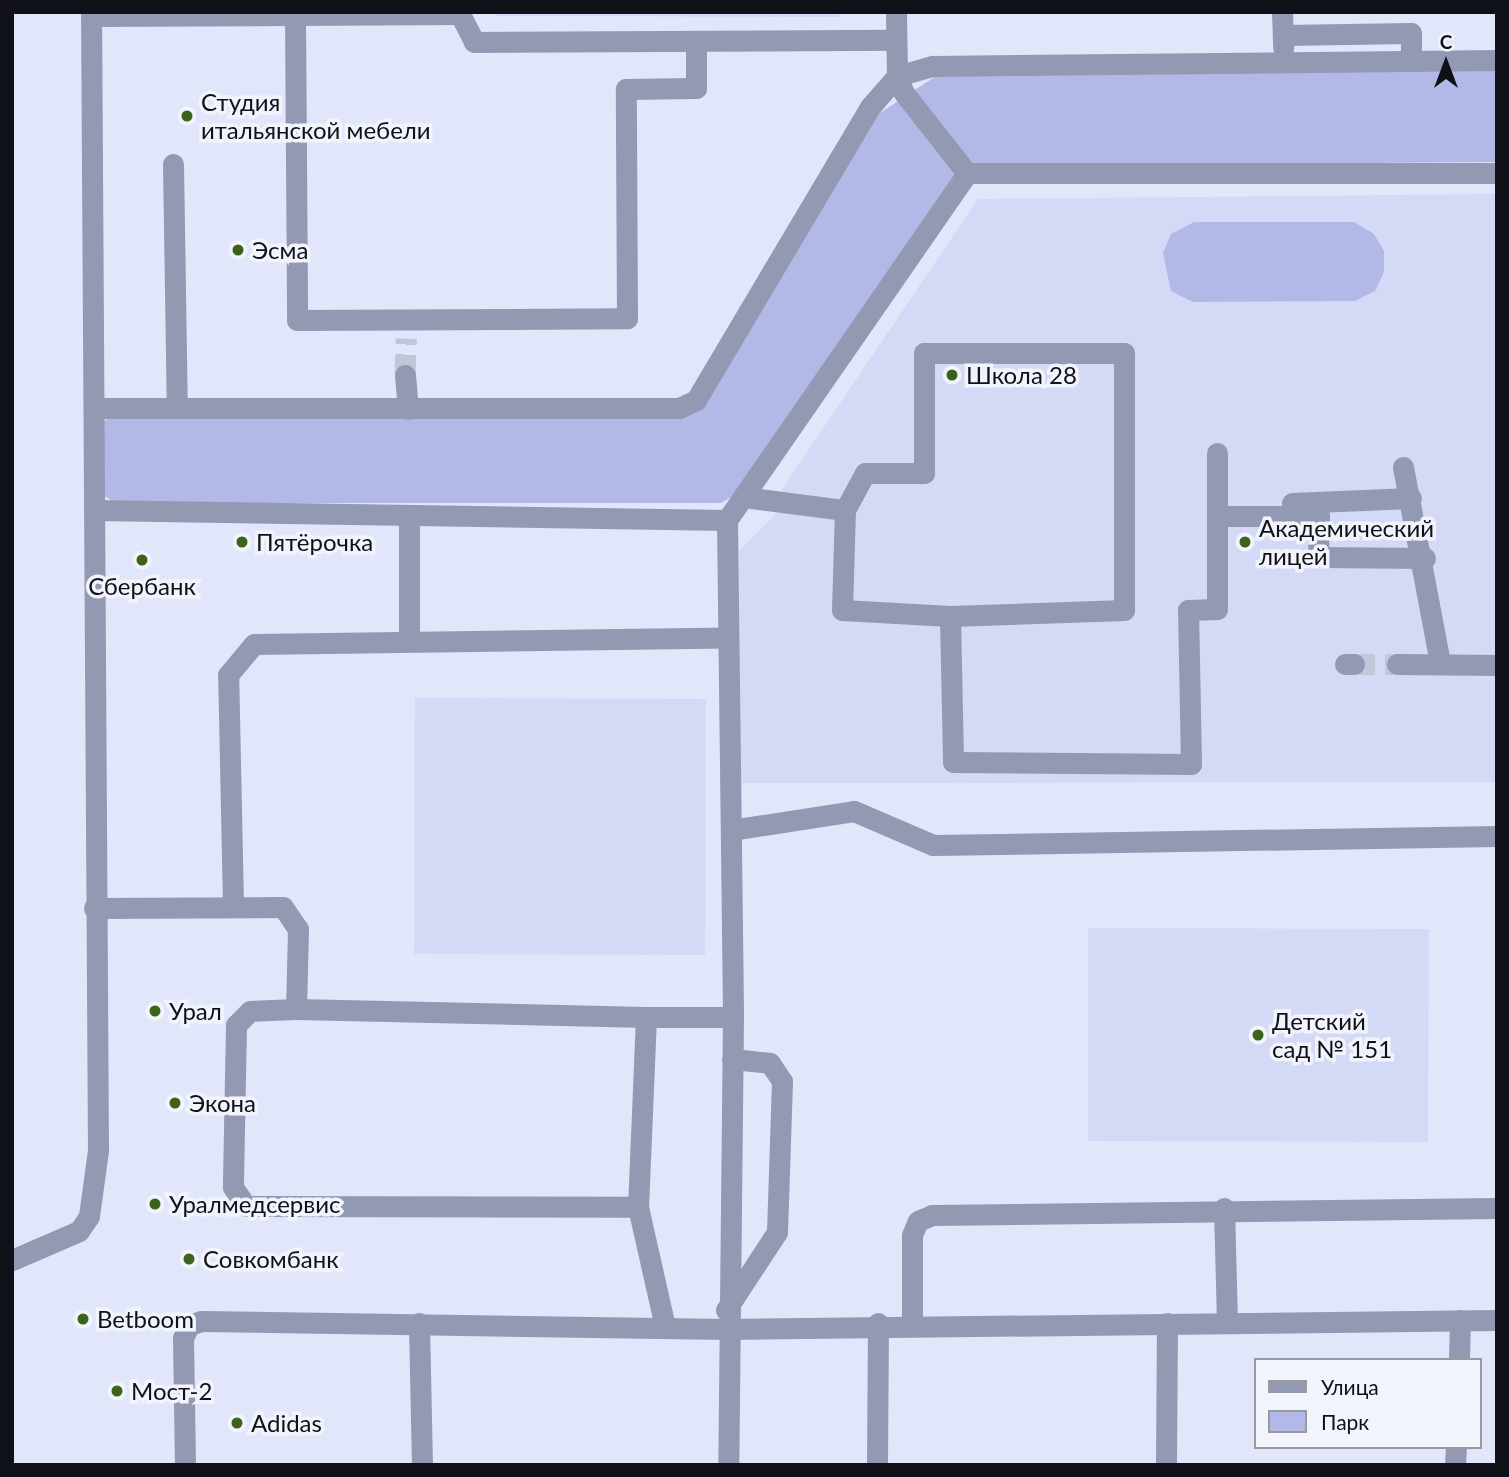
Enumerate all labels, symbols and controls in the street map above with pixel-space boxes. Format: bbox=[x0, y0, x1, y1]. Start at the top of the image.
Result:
north arrow bbox=[1411, 28, 1481, 98]
text: С bbox=[1440, 30, 1452, 53]
place label: Студия итальянской мебели bbox=[201, 88, 431, 144]
marker: Студия итальянской мебели bbox=[179, 108, 195, 124]
place label: Эсма bbox=[252, 236, 308, 264]
marker: Эсма bbox=[230, 242, 246, 258]
place label: Школа 28 bbox=[966, 361, 1077, 389]
marker: Школа 28 bbox=[944, 367, 960, 383]
place label: Академический лицей bbox=[1259, 514, 1434, 570]
place label: Пятёрочка bbox=[256, 528, 373, 556]
marker: Пятёрочка bbox=[234, 534, 250, 550]
marker: Академический лицей bbox=[1237, 534, 1253, 550]
marker: Сбербанк bbox=[134, 552, 150, 568]
place label: Сбербанк bbox=[88, 572, 196, 600]
place label: Урал bbox=[169, 997, 222, 1025]
marker: Урал bbox=[147, 1003, 163, 1019]
place label: Детский сад № 151 bbox=[1272, 1007, 1392, 1063]
marker: Детский сад № 151 bbox=[1250, 1027, 1266, 1043]
place label: Экона bbox=[189, 1089, 256, 1117]
marker: Экона bbox=[167, 1095, 183, 1111]
place label: Уралмедсервис bbox=[169, 1190, 340, 1218]
marker: Уралмедсервис bbox=[147, 1196, 163, 1212]
place label: Совкомбанк bbox=[203, 1245, 339, 1273]
marker: Совкомбанк bbox=[181, 1251, 197, 1267]
place label: Betboom bbox=[97, 1305, 194, 1333]
marker: Betboom bbox=[75, 1311, 91, 1327]
legend bbox=[1254, 1358, 1481, 1449]
text: Улица bbox=[1321, 1374, 1379, 1399]
place label: Мост-2 bbox=[131, 1377, 212, 1405]
marker: Мост-2 bbox=[109, 1383, 125, 1399]
place label: Adidas bbox=[251, 1409, 322, 1437]
text: Парк bbox=[1321, 1409, 1369, 1434]
marker: Adidas bbox=[229, 1415, 245, 1431]

